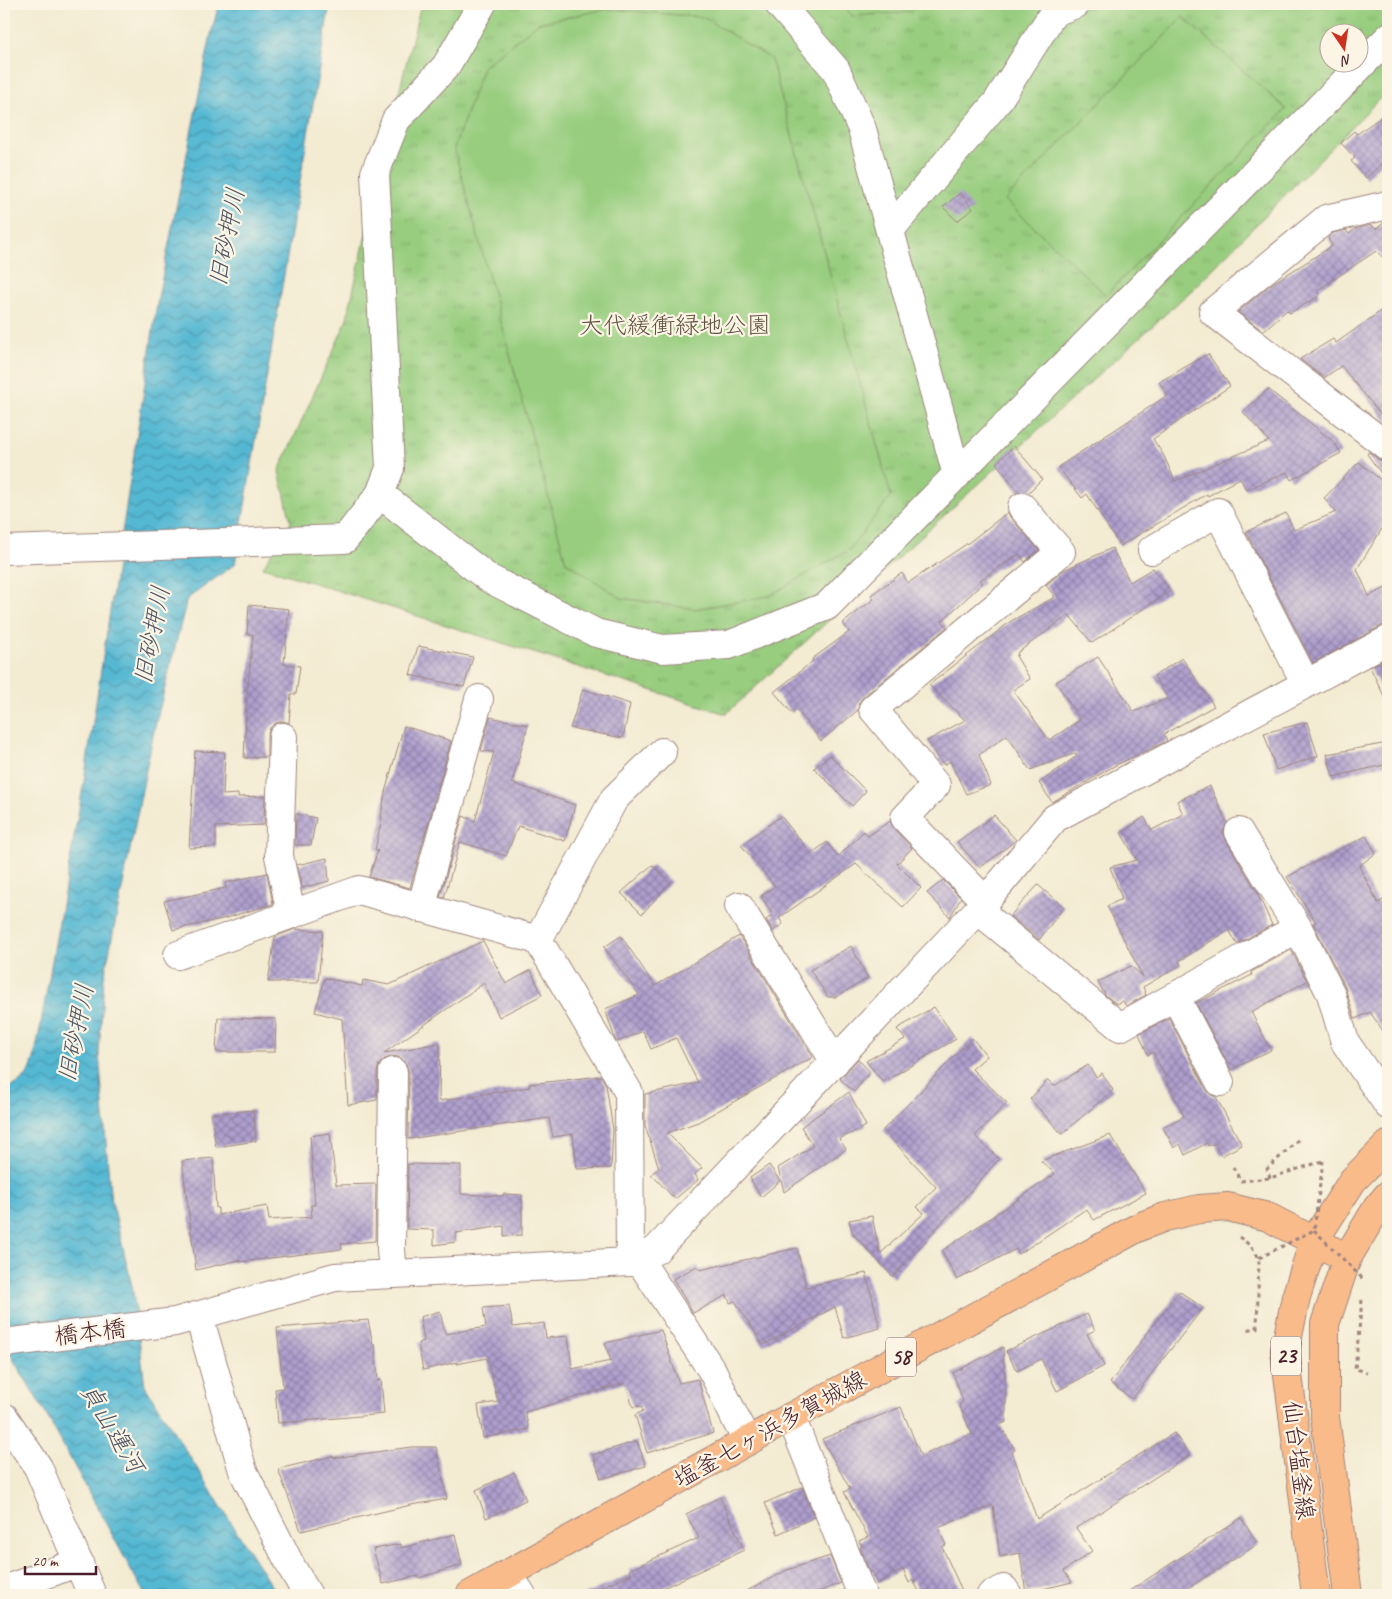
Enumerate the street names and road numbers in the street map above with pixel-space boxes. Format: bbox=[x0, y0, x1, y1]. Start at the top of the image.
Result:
street label: 橋本橋 bbox=[52, 1313, 128, 1351]
road number: 23 bbox=[1271, 1336, 1301, 1375]
road number: 58 bbox=[886, 1338, 916, 1376]
street label: 塩釜七ヶ浜多賀城線 bbox=[668, 1364, 872, 1494]
street label: 仙台塩釜線 bbox=[1277, 1399, 1321, 1521]

